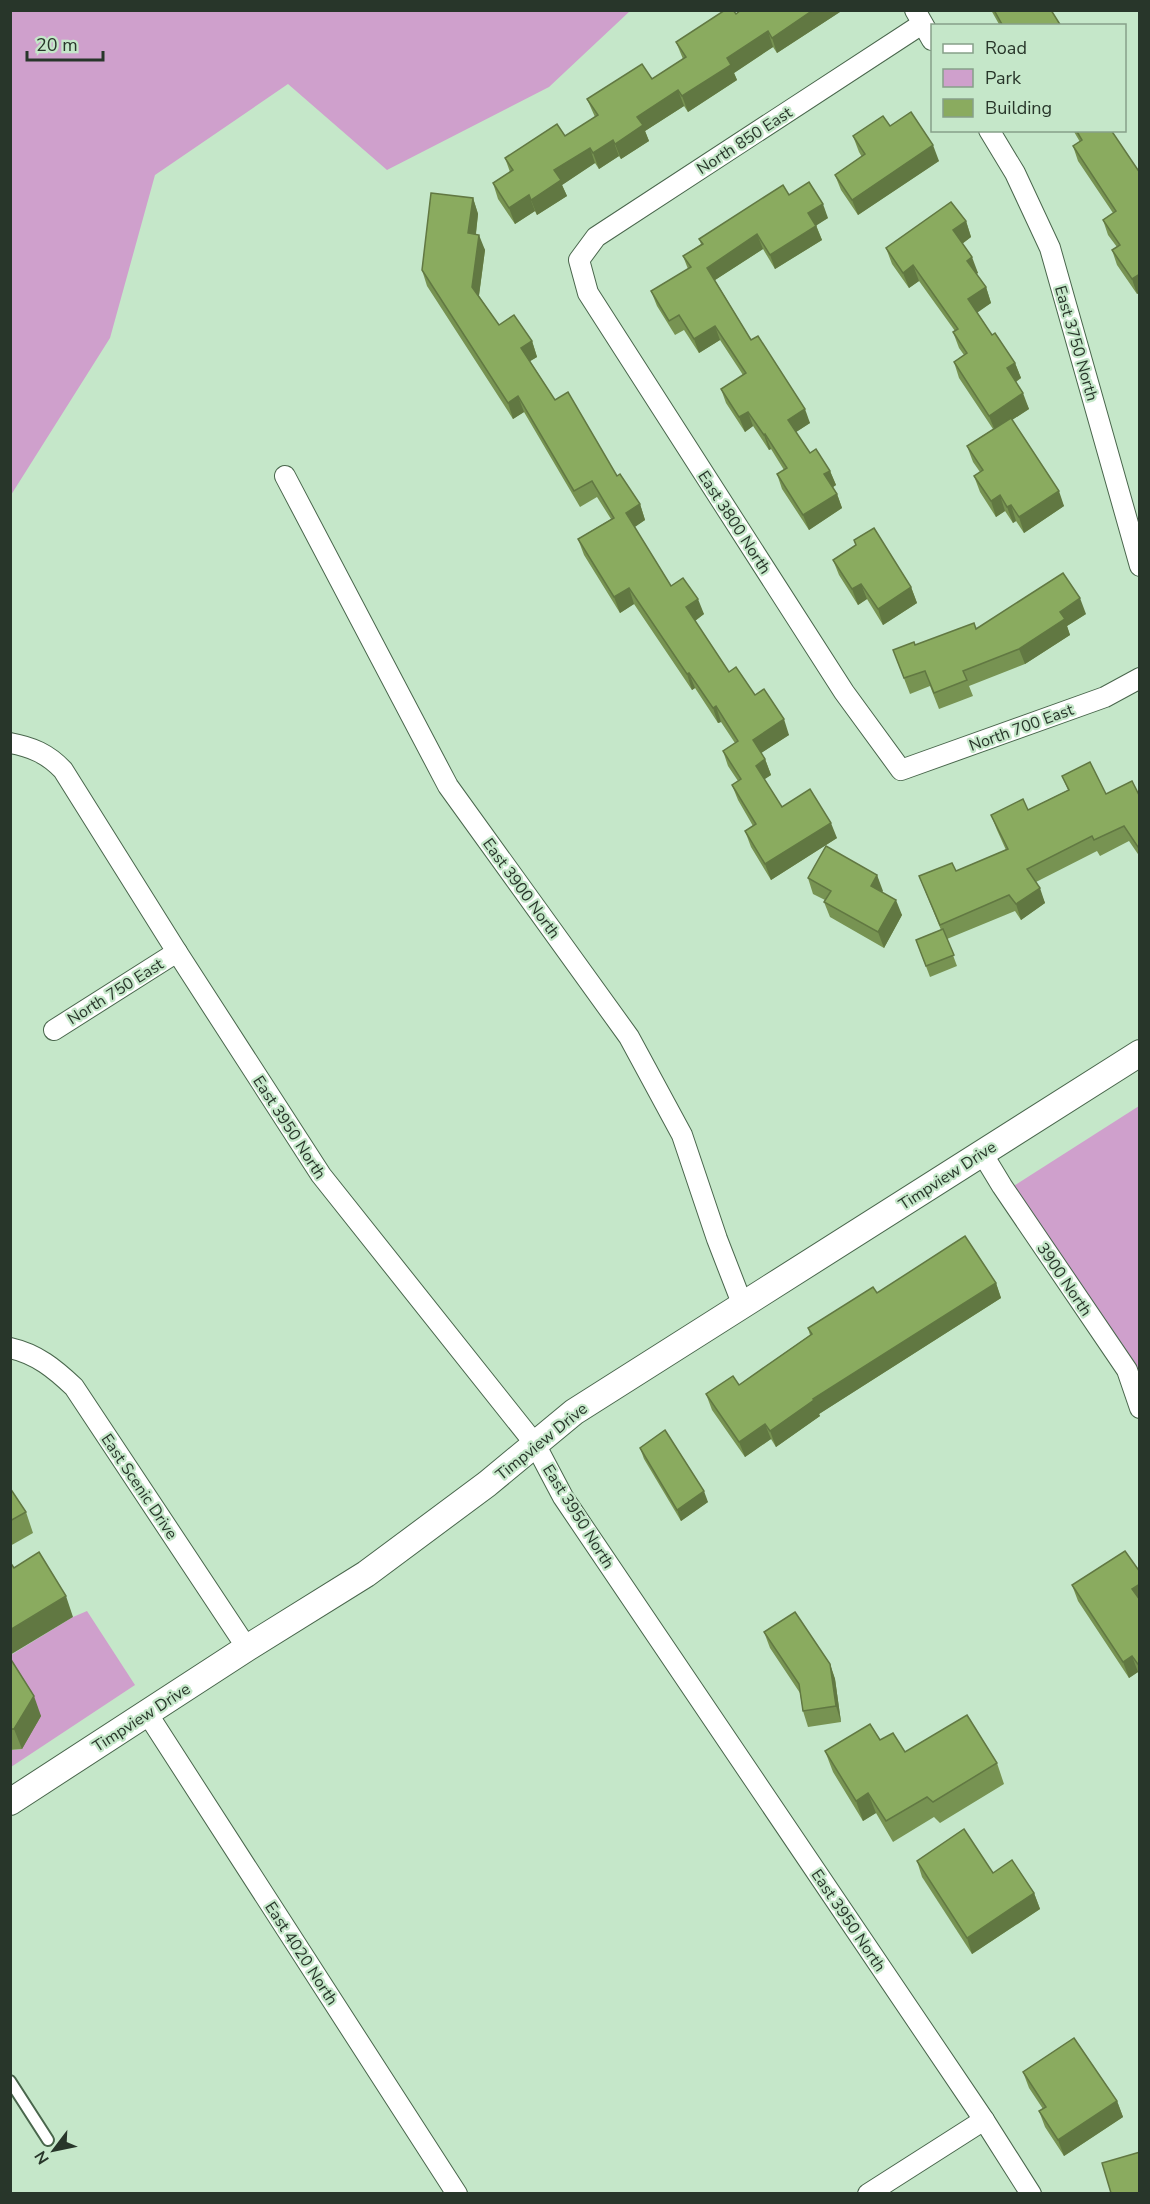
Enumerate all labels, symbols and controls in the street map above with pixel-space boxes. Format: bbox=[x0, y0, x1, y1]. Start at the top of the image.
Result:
scale bar bbox=[27, 24, 104, 62]
legend bbox=[931, 24, 1126, 132]
text: 20 m bbox=[36, 33, 78, 57]
text: Road bbox=[985, 36, 1027, 60]
text: Park bbox=[985, 66, 1022, 90]
text: Building bbox=[985, 96, 1052, 120]
street label: North 850 East bbox=[693, 102, 797, 180]
street label: East 3750 North bbox=[1049, 283, 1103, 404]
street label: East 3800 North bbox=[693, 467, 776, 578]
street label: North 700 East bbox=[966, 699, 1077, 757]
street label: East 3900 North bbox=[477, 834, 565, 943]
street label: North 750 East bbox=[63, 953, 168, 1030]
street label: East 3950 North bbox=[248, 1072, 331, 1183]
street label: Timpview Drive bbox=[895, 1136, 1001, 1216]
street label: 3900 North bbox=[1032, 1239, 1097, 1321]
street label: Timpview Drive bbox=[491, 1398, 592, 1486]
street label: East Scenic Drive bbox=[96, 1429, 183, 1544]
street label: East 3950 North bbox=[537, 1460, 619, 1573]
street label: Timpview Drive bbox=[89, 1678, 195, 1758]
street label: East 3950 North bbox=[806, 1865, 891, 1976]
street label: East 4020 North bbox=[260, 1898, 343, 2009]
north arrow bbox=[24, 2120, 84, 2180]
text: N bbox=[30, 2147, 55, 2168]

